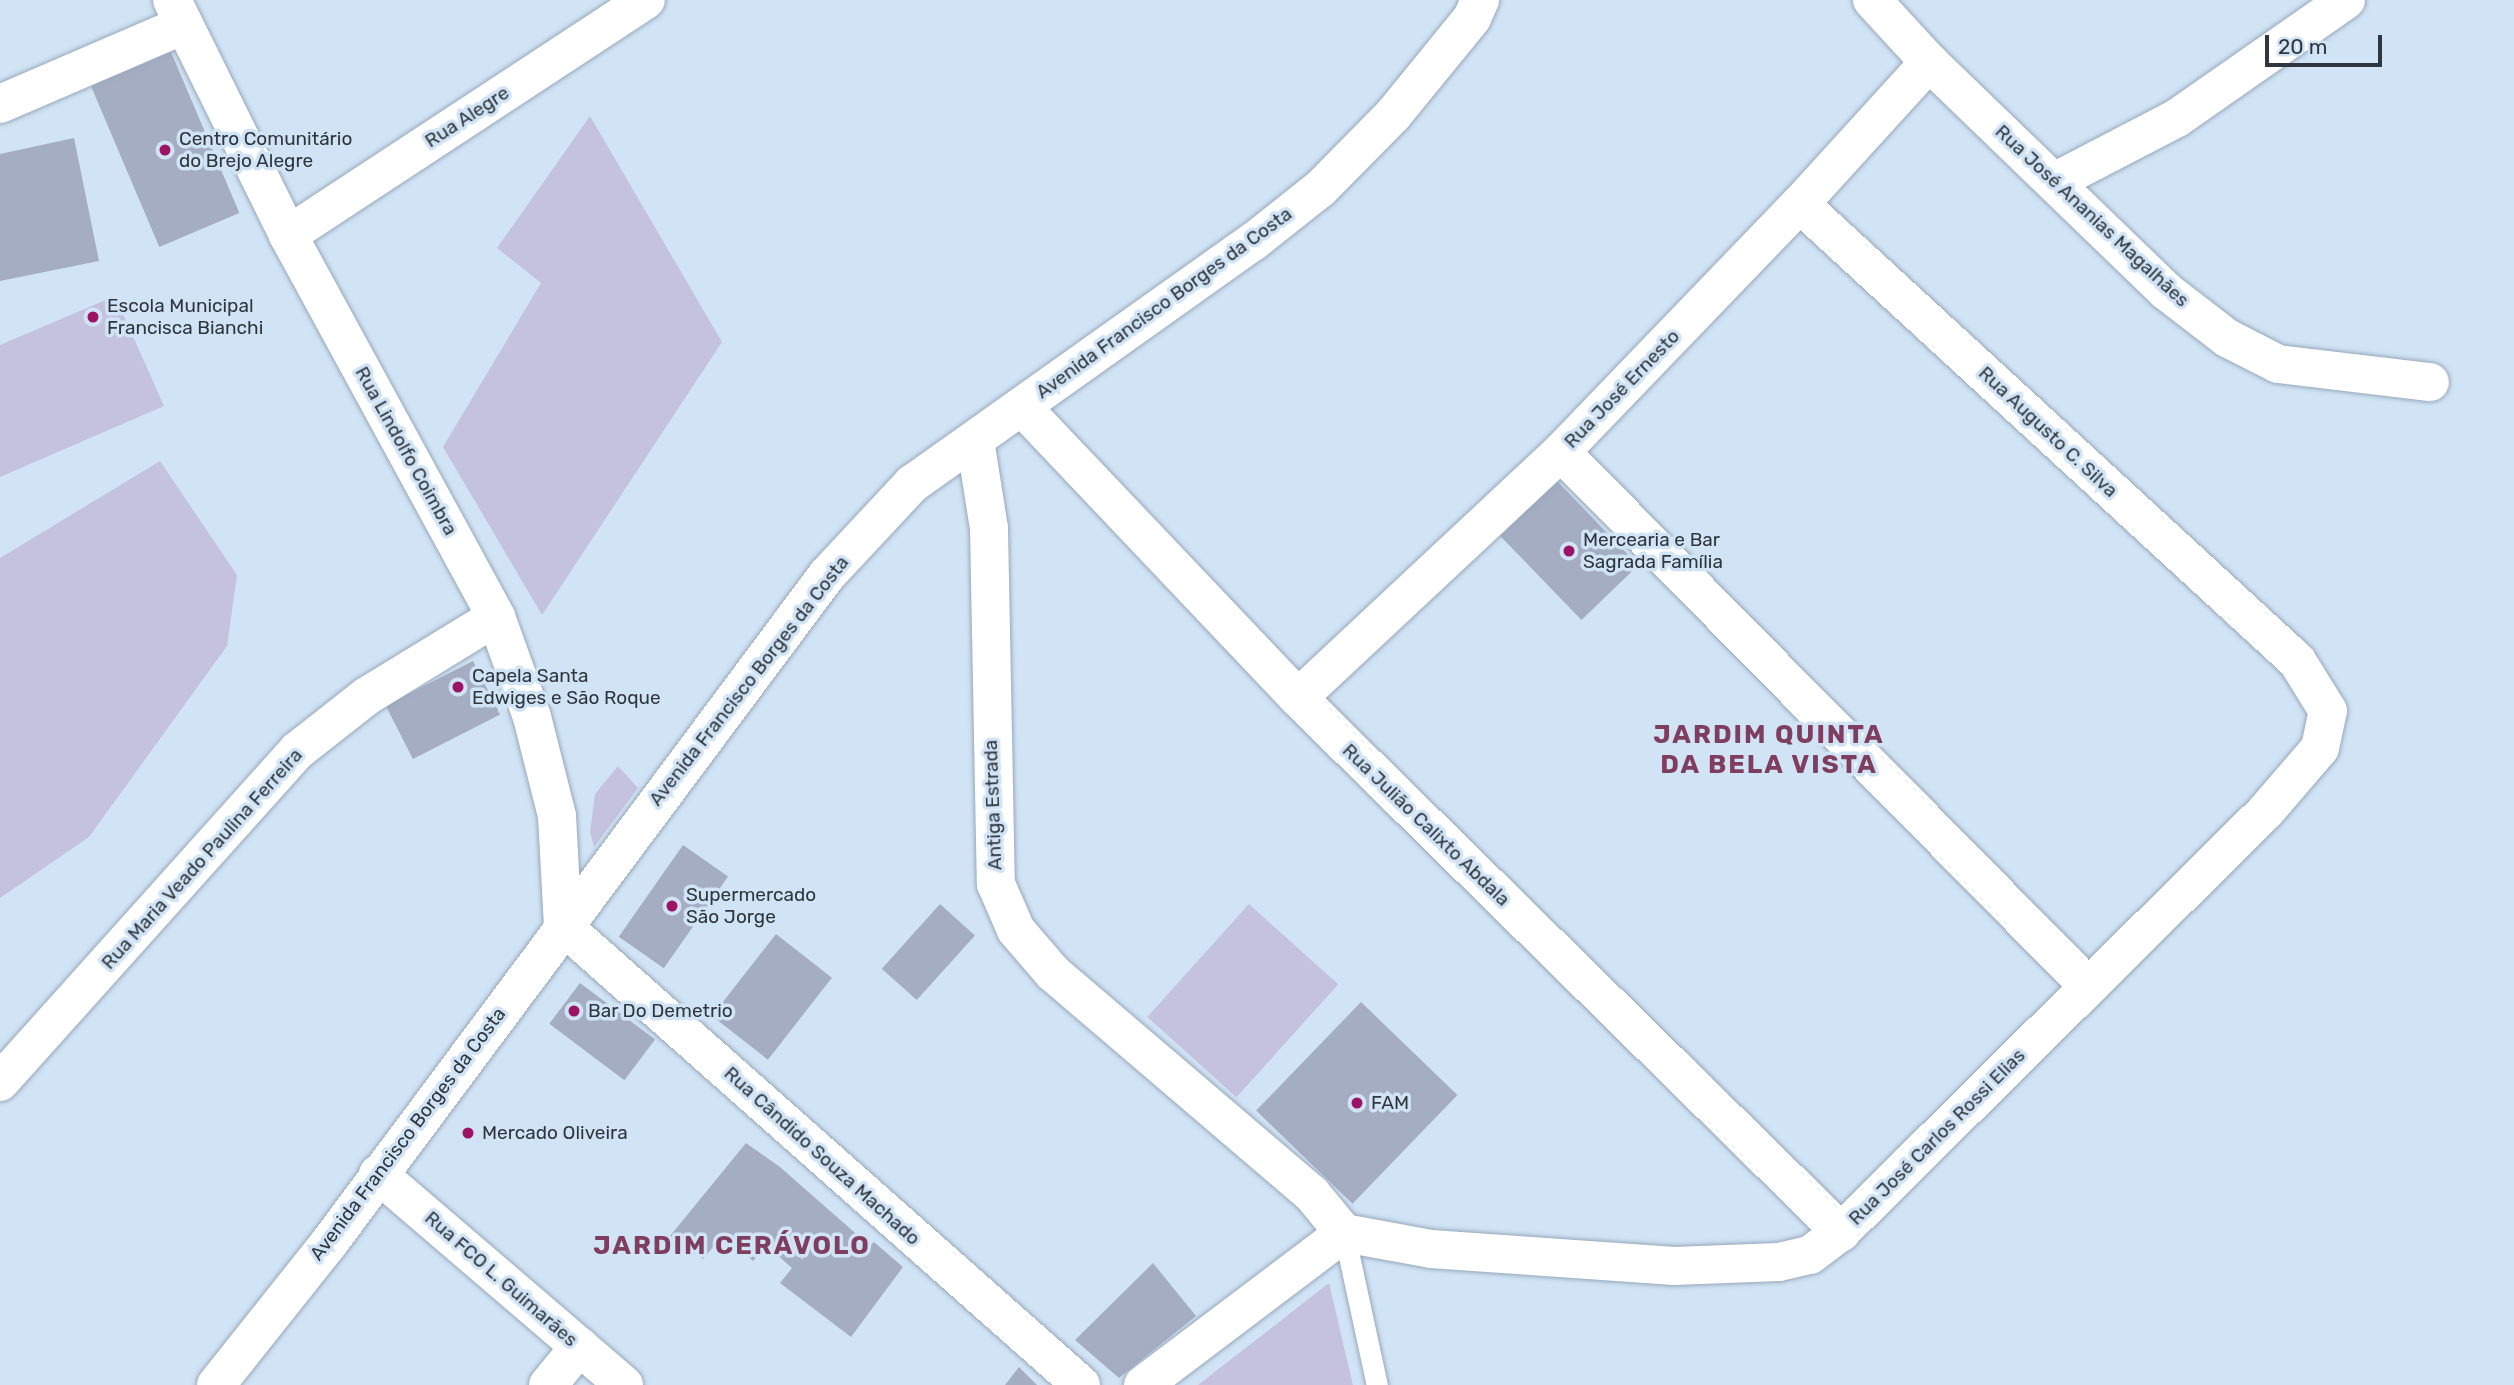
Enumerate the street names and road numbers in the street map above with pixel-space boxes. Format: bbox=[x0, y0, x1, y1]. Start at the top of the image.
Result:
street label: Rua Alegre bbox=[421, 81, 513, 153]
street label: Rua José Ananias Magalhães bbox=[1990, 120, 2194, 312]
street label: Avenida Francisco Borges da Costa bbox=[1032, 202, 1296, 404]
street label: Rua José Ernesto bbox=[1560, 325, 1684, 453]
street label: Rua Augusto C. Silva bbox=[1974, 362, 2122, 502]
street label: Rua Lindolfo Coimbra bbox=[350, 363, 462, 539]
street label: Avenida Francisco Borges da Costa bbox=[644, 552, 854, 810]
street label: Antiga Estrada bbox=[979, 739, 1007, 871]
street label: Rua Julião Calixto Abdala bbox=[1337, 739, 1515, 911]
street label: Rua Maria Veado Paulina Ferreira bbox=[97, 744, 307, 974]
street label: Avenida Francisco Borges da Costa bbox=[305, 1003, 511, 1265]
street label: Rua José Carlos Rossi Elias bbox=[1844, 1044, 2030, 1230]
street label: Rua Cândido Souza Machado bbox=[719, 1062, 925, 1250]
street label: Rua FCO L. Guimarães bbox=[420, 1207, 582, 1351]

